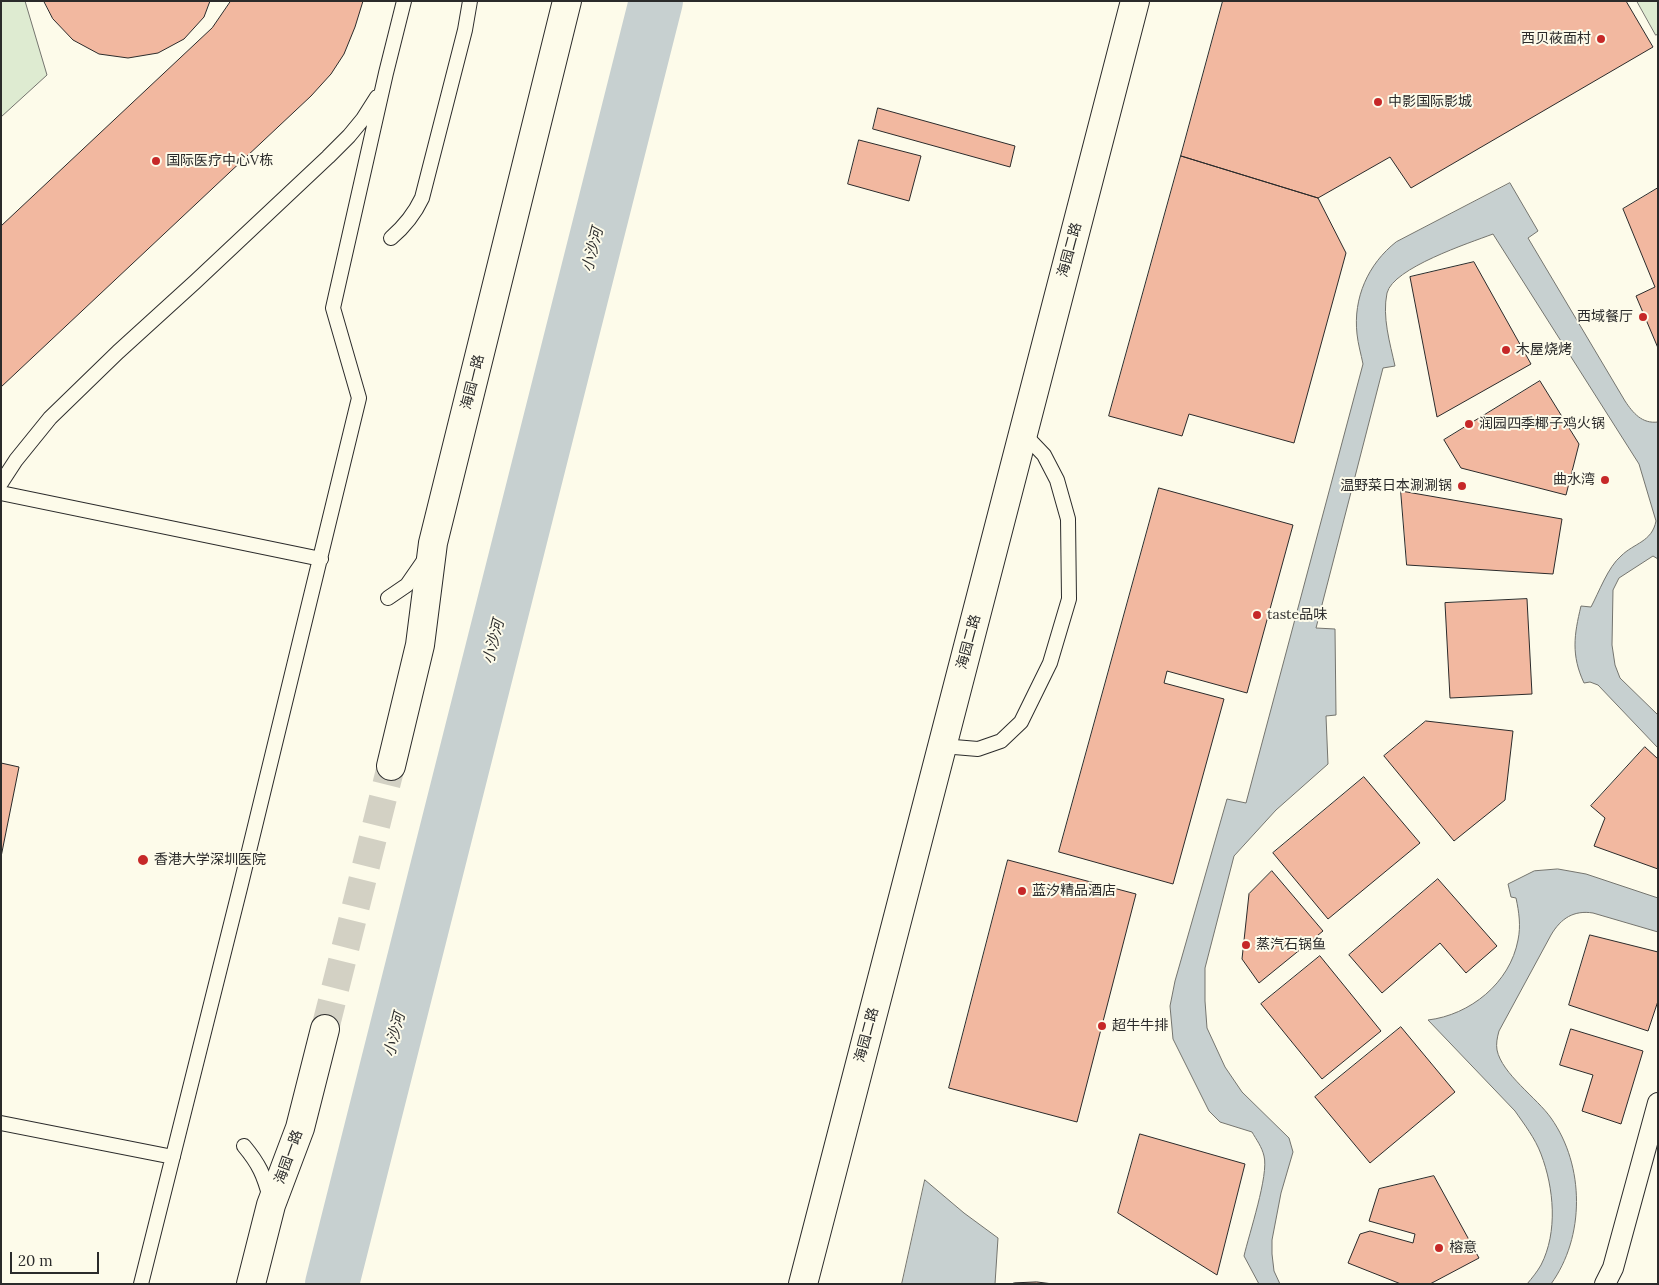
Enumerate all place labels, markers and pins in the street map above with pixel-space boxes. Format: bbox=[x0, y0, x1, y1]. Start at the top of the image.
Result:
place label: 西贝莜面村 bbox=[1521, 31, 1591, 47]
marker: 西贝莜面村 bbox=[1595, 33, 1607, 45]
place label: 中影国际影城 bbox=[1388, 94, 1472, 110]
marker: 中影国际影城 bbox=[1372, 96, 1384, 108]
place label: 国际医疗中心V栋 bbox=[166, 153, 273, 169]
marker: 国际医疗中心V栋 bbox=[150, 155, 162, 167]
place label: 西域餐厅 bbox=[1577, 309, 1633, 325]
marker: 西域餐厅 bbox=[1637, 311, 1649, 323]
place label: 木屋烧烤 bbox=[1516, 342, 1572, 358]
marker: 木屋烧烤 bbox=[1500, 344, 1512, 356]
place label: 润园四季椰子鸡火锅 bbox=[1479, 416, 1605, 432]
marker: 润园四季椰子鸡火锅 bbox=[1463, 418, 1475, 430]
place label: 曲水湾 bbox=[1553, 472, 1595, 488]
marker: 曲水湾 bbox=[1599, 474, 1611, 486]
place label: 温野菜日本涮涮锅 bbox=[1340, 478, 1452, 494]
marker: 温野菜日本涮涮锅 bbox=[1456, 480, 1468, 492]
place label: taste品味 bbox=[1267, 607, 1327, 623]
marker: taste品味 bbox=[1251, 609, 1263, 621]
place label: 香港大学深圳医院 bbox=[154, 852, 266, 868]
marker: 香港大学深圳医院 bbox=[136, 853, 150, 867]
place label: 蓝汐精品酒店 bbox=[1032, 883, 1116, 899]
marker: 蓝汐精品酒店 bbox=[1016, 885, 1028, 897]
place label: 蒸汽石锅鱼 bbox=[1256, 937, 1326, 953]
marker: 蒸汽石锅鱼 bbox=[1240, 939, 1252, 951]
place label: 超牛牛排 bbox=[1112, 1018, 1168, 1034]
marker: 超牛牛排 bbox=[1096, 1020, 1108, 1032]
place label: 榕意 bbox=[1449, 1240, 1477, 1256]
marker: 榕意 bbox=[1433, 1242, 1445, 1254]

